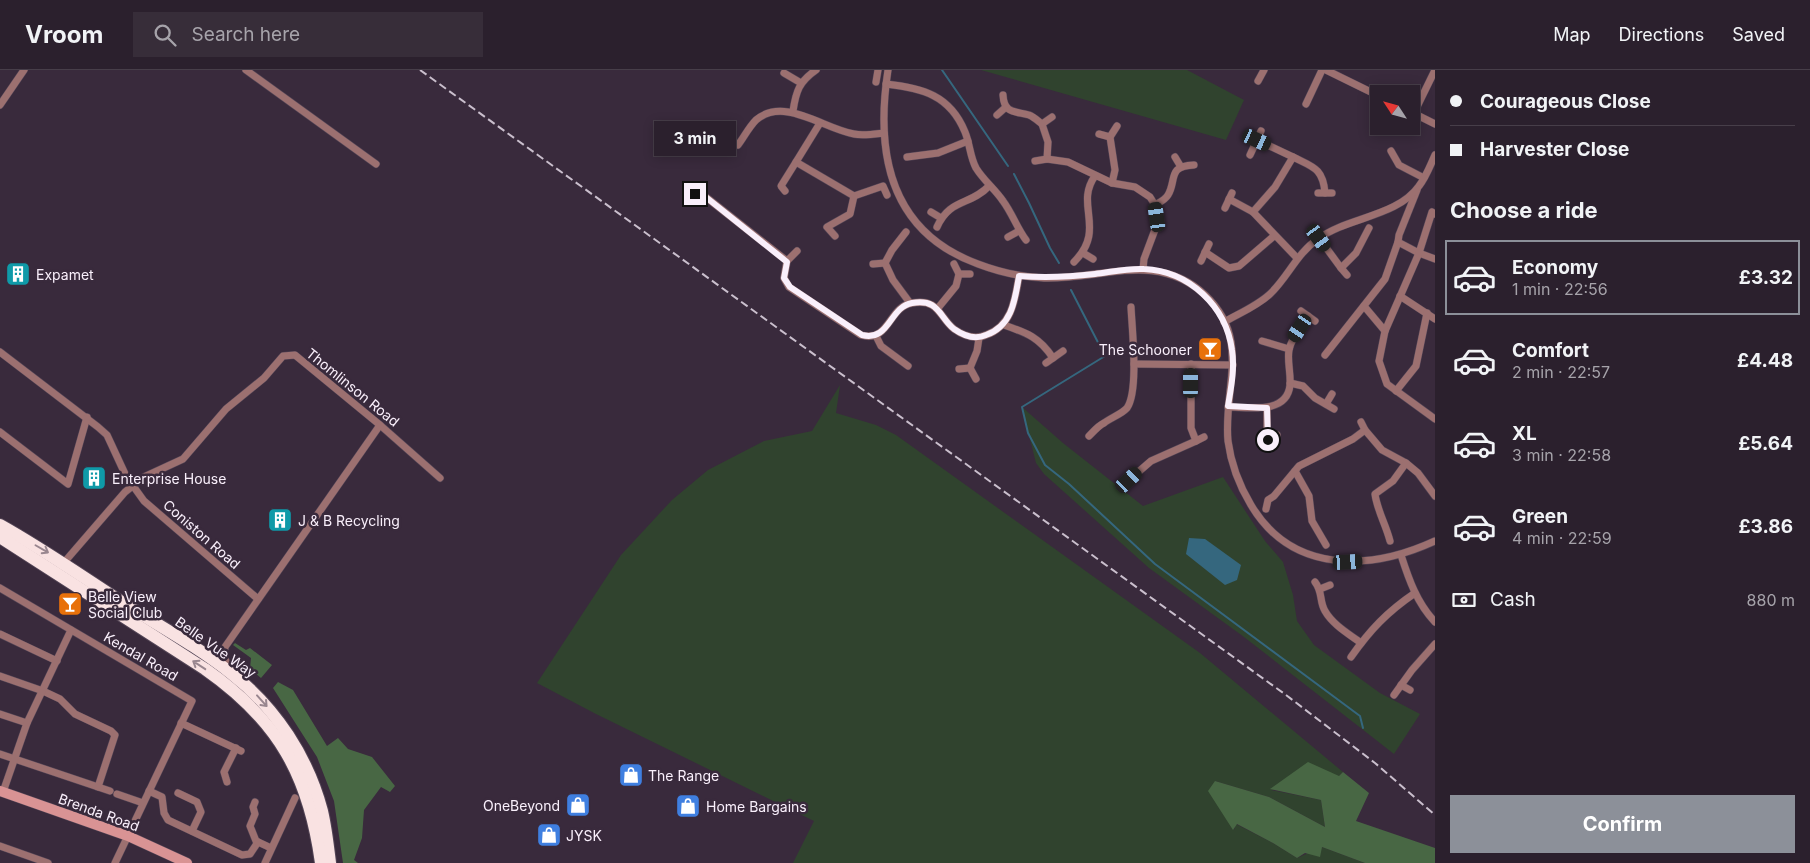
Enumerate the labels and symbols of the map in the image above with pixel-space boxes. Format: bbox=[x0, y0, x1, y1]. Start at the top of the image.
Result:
north arrow bbox=[1370, 85, 1420, 135]
callout: 3 min bbox=[654, 122, 736, 156]
car bbox=[1240, 127, 1273, 153]
route end bbox=[684, 183, 706, 205]
car bbox=[1147, 201, 1166, 233]
car bbox=[1304, 221, 1333, 255]
building icon: Expamet bbox=[5, 261, 31, 287]
place label: Expamet bbox=[36, 266, 94, 283]
car bbox=[1285, 311, 1314, 345]
bar icon: The Schooner bbox=[1197, 336, 1223, 362]
place label: The Schooner bbox=[1099, 341, 1192, 358]
street label: Thomlinson Road bbox=[303, 344, 403, 430]
car bbox=[1183, 368, 1198, 398]
route start bbox=[1257, 429, 1279, 451]
car bbox=[1112, 464, 1145, 496]
building icon: Enterprise House bbox=[81, 465, 107, 491]
place label: Enterprise House bbox=[112, 470, 226, 487]
street label: Coniston Road bbox=[160, 496, 244, 572]
building icon: J & B Recycling bbox=[267, 507, 293, 533]
place label: J & B Recycling bbox=[298, 512, 400, 529]
one-way arrow bbox=[35, 545, 49, 555]
car bbox=[1332, 554, 1363, 570]
place label: Belle View Social Club bbox=[88, 588, 162, 621]
bar icon: Belle View Social Club bbox=[57, 591, 83, 617]
street label: Belle Vue Way bbox=[172, 613, 260, 681]
street label: Kendal Road bbox=[101, 628, 181, 684]
one-way arrow bbox=[193, 660, 207, 670]
one-way arrow bbox=[256, 695, 267, 708]
shop icon: The Range bbox=[618, 762, 644, 788]
place label: The Range bbox=[648, 767, 719, 784]
street label: Brenda Road bbox=[56, 790, 142, 834]
shop icon: OneBeyond bbox=[565, 792, 591, 818]
shop icon: Home Bargains bbox=[675, 793, 701, 819]
place label: OneBeyond bbox=[483, 797, 560, 814]
place label: Home Bargains bbox=[706, 798, 807, 815]
shop icon: JYSK bbox=[536, 822, 562, 848]
place label: JYSK bbox=[566, 827, 602, 844]

